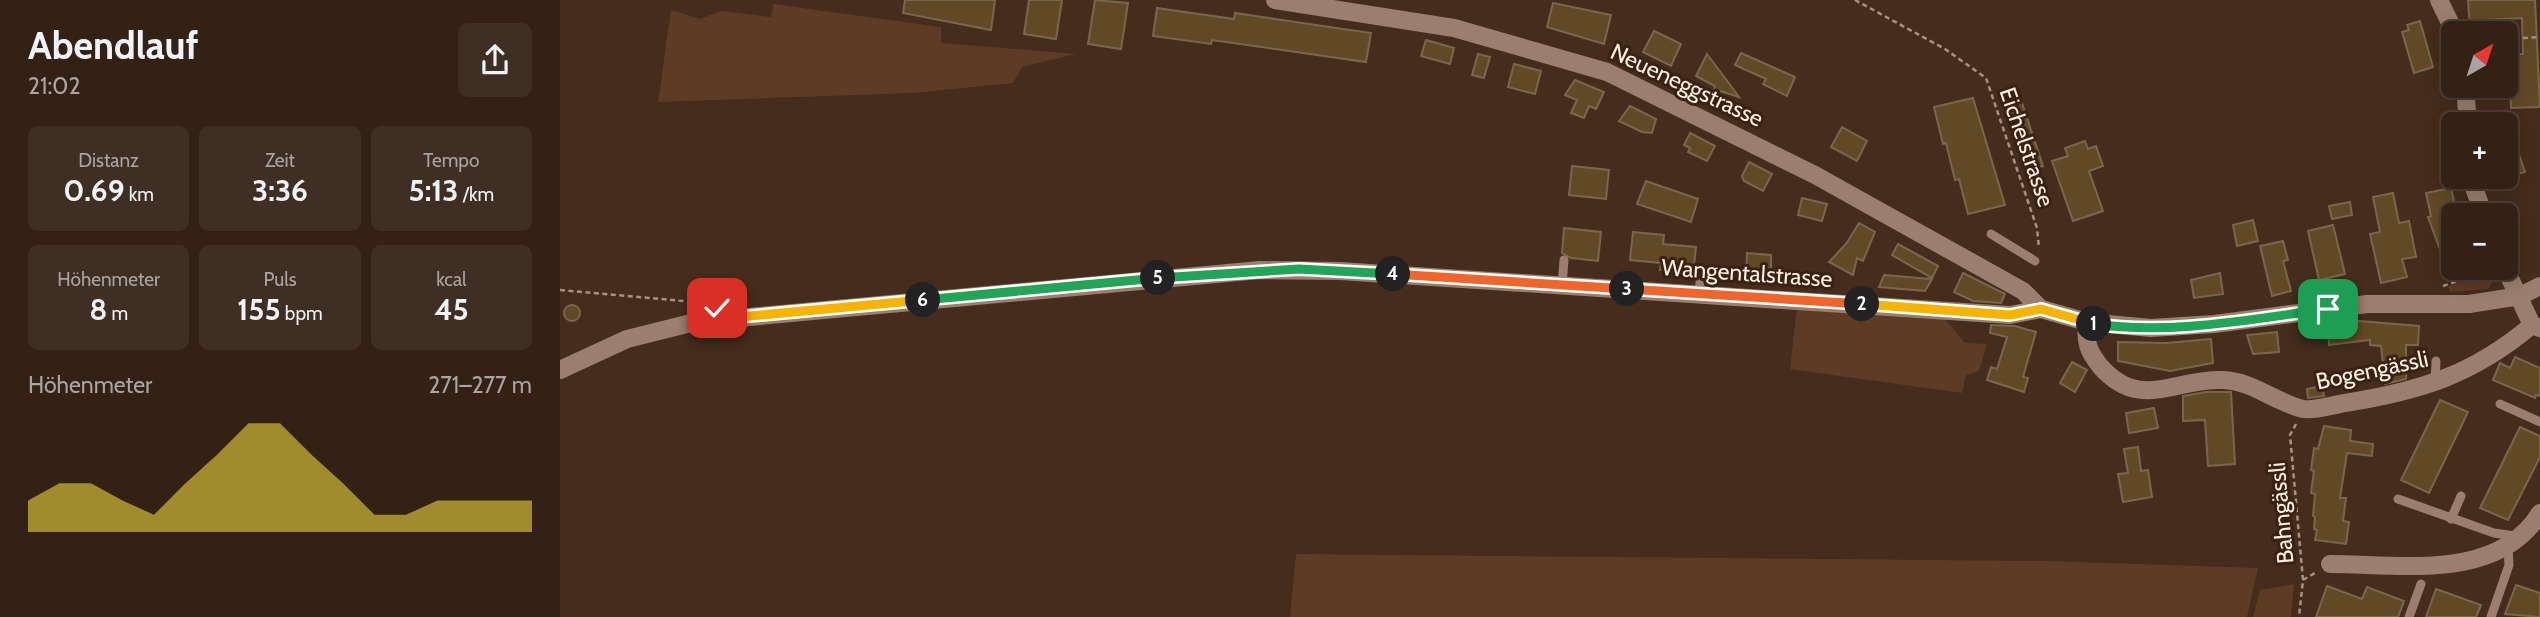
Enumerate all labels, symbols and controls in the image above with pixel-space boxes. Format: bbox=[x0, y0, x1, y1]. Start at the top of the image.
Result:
north arrow bbox=[2441, 21, 2518, 98]
map controls bbox=[2441, 21, 2518, 280]
text: Abendlauf bbox=[28, 22, 198, 69]
button: share bbox=[458, 23, 532, 97]
street label: Neueneggstrasse bbox=[1606, 37, 1768, 133]
text: 21:02 bbox=[28, 72, 80, 100]
street label: Eichelstrasse bbox=[1994, 84, 2061, 211]
button: + bbox=[2441, 112, 2518, 189]
text: Distanz bbox=[78, 149, 139, 172]
text: Zeit bbox=[265, 149, 295, 172]
text: Tempo bbox=[423, 149, 479, 172]
text: 0.69 bbox=[63, 172, 125, 209]
text: 3:36 bbox=[252, 172, 308, 209]
text: 5:13 bbox=[409, 172, 459, 209]
text: km bbox=[125, 183, 154, 206]
text: /km bbox=[459, 183, 494, 206]
button: − bbox=[2441, 203, 2518, 280]
street label: Wangentalstrasse bbox=[1661, 253, 1834, 293]
pin: 4 bbox=[1376, 256, 1410, 292]
pin: 5 bbox=[1140, 260, 1176, 296]
text: 4 bbox=[1387, 262, 1398, 285]
text: 5 bbox=[1152, 266, 1163, 289]
text: Höhenmeter bbox=[57, 268, 160, 291]
text: Puls bbox=[263, 268, 297, 291]
text: kcal bbox=[436, 268, 466, 291]
pin: 3 bbox=[1610, 272, 1644, 306]
text: 3 bbox=[1621, 277, 1632, 300]
pin bbox=[687, 278, 747, 338]
pin bbox=[2298, 279, 2358, 339]
pin: 6 bbox=[906, 282, 940, 318]
pin: 2 bbox=[1844, 286, 1880, 322]
text: 6 bbox=[917, 288, 928, 311]
icon: check bbox=[698, 289, 736, 327]
icon: arrive bbox=[2309, 290, 2347, 328]
text: 8 bbox=[89, 291, 107, 328]
text: 155 bbox=[237, 291, 281, 328]
text: 45 bbox=[434, 291, 469, 328]
text: 2 bbox=[1856, 292, 1867, 315]
text: m bbox=[107, 302, 128, 325]
text: bpm bbox=[281, 302, 323, 325]
pin: 1 bbox=[2076, 306, 2112, 342]
text: 1 bbox=[2090, 312, 2097, 335]
street label: Bogengässli bbox=[2313, 344, 2431, 396]
text: Höhenmeter bbox=[28, 371, 152, 399]
text: 271–277 m bbox=[428, 371, 532, 399]
street label: Bahngässli bbox=[2263, 461, 2299, 565]

